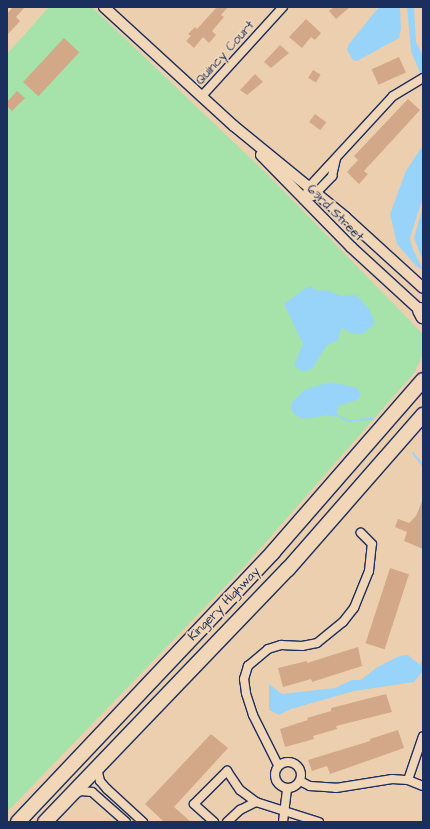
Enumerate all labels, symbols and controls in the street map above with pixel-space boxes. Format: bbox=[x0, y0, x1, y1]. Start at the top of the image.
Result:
street label: Quincy Court bbox=[192, 18, 258, 88]
street label: 63rd Street bbox=[303, 181, 367, 245]
street label: Kingery Highway bbox=[185, 564, 263, 644]

